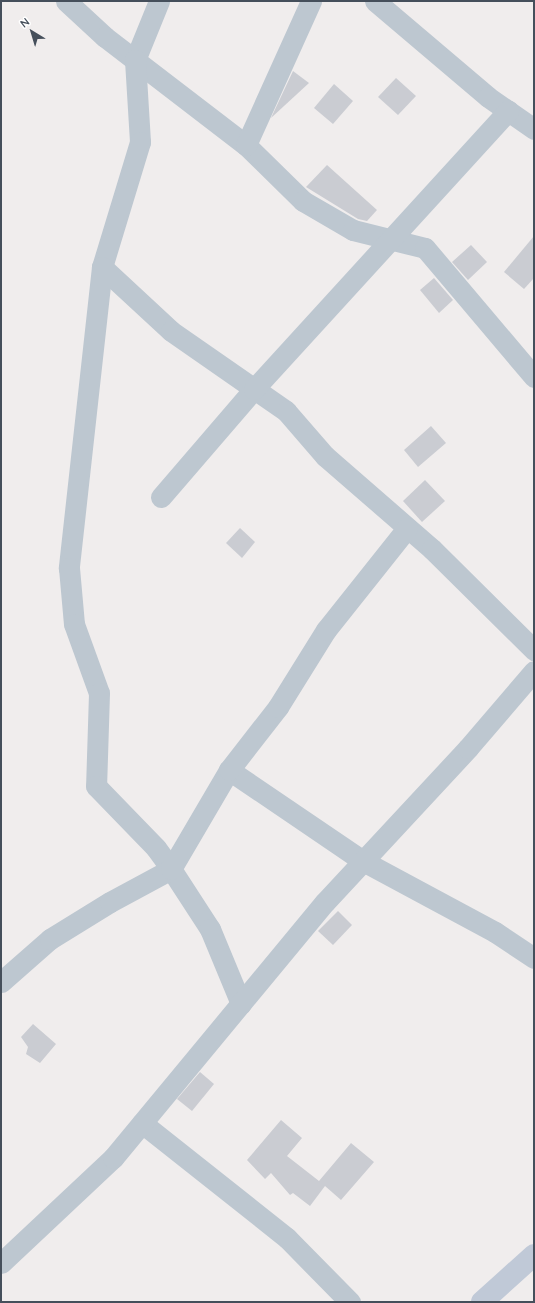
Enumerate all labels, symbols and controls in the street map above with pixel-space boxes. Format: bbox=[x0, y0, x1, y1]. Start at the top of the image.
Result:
north arrow bbox=[12, 12, 52, 52]
text: N bbox=[17, 15, 32, 31]

